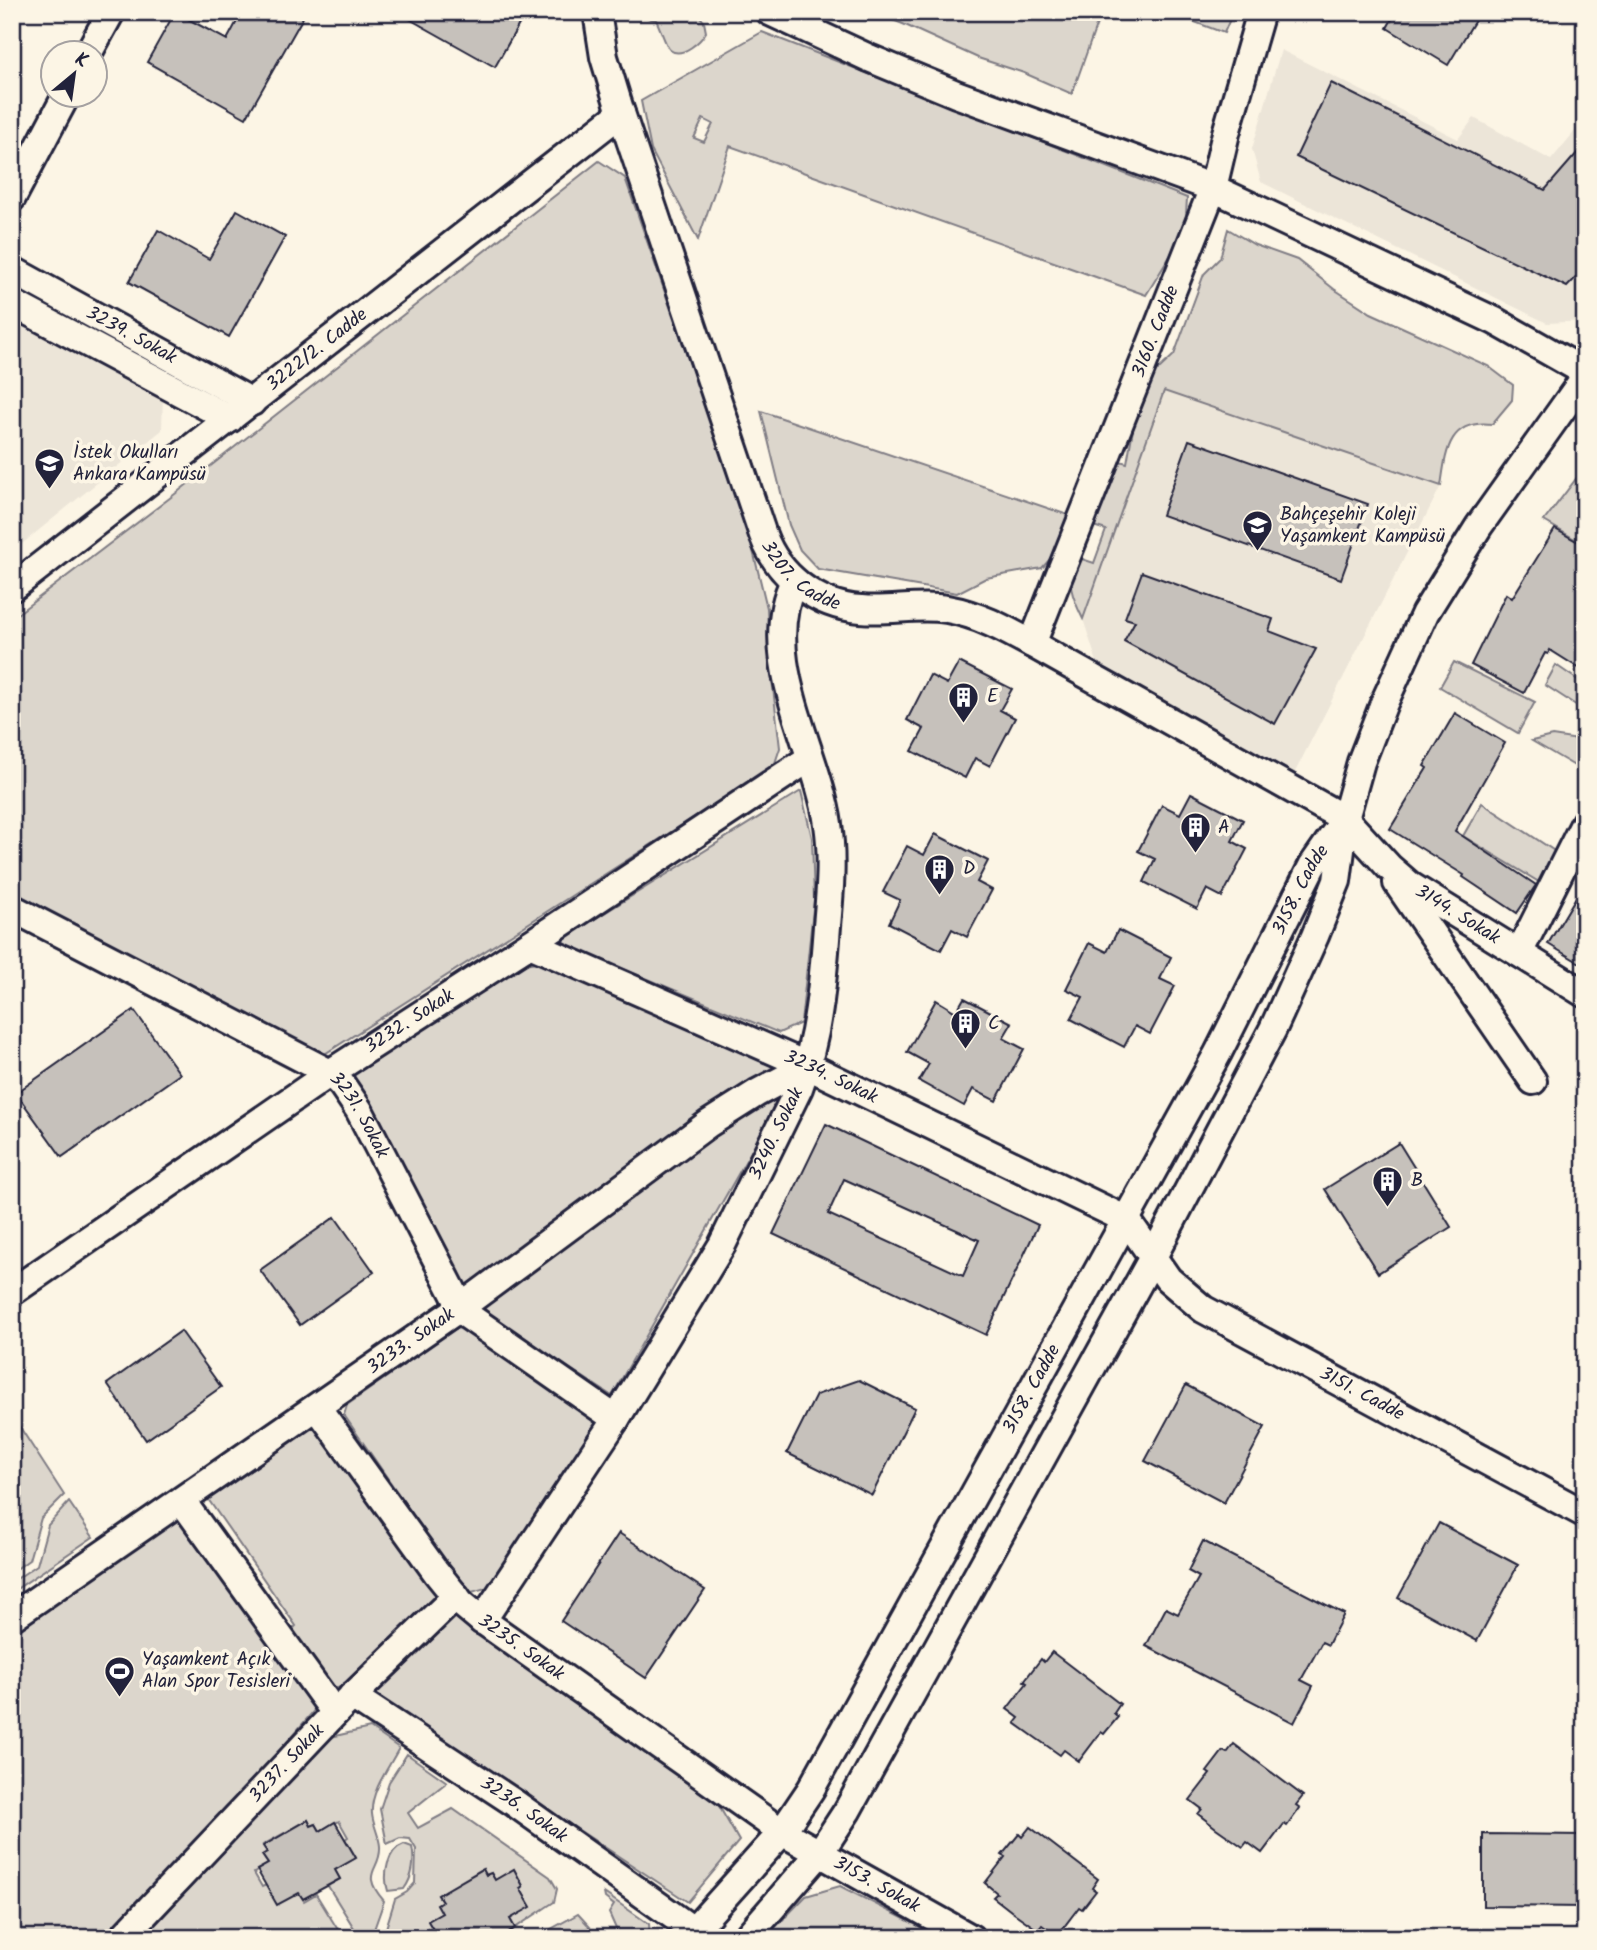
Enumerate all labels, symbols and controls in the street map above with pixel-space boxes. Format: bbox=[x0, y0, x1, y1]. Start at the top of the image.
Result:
north arrow bbox=[38, 38, 108, 108]
text: K bbox=[69, 45, 94, 77]
street label: 3160. Cadde bbox=[1124, 281, 1188, 382]
street label: 3239. Sokak bbox=[80, 298, 182, 373]
street label: 3222/2. Cadde bbox=[260, 300, 375, 399]
place label: İstek Okulları Ankara Kampüsü bbox=[73, 438, 206, 490]
school or university icon: İstek Okulları Ankara Kampüsü bbox=[33, 447, 67, 491]
place label: Bahçeşehir Koleji Yaşamkent Kampüsü bbox=[1280, 500, 1445, 552]
school or university icon: Bahçeşehir Koleji Yaşamkent Kampüsü bbox=[1240, 509, 1274, 553]
street label: 3207. Cadde bbox=[752, 535, 844, 620]
building icon: E bbox=[947, 680, 981, 724]
place label: E bbox=[987, 682, 999, 712]
building icon: A bbox=[1178, 811, 1212, 855]
place label: A bbox=[1218, 813, 1230, 843]
street label: 3158. Cadde bbox=[1265, 838, 1338, 940]
building icon: D bbox=[923, 852, 957, 896]
place label: D bbox=[963, 854, 975, 884]
street label: 3144. Sokak bbox=[1409, 877, 1506, 953]
street label: 3232. Sokak bbox=[359, 981, 461, 1062]
building icon: C bbox=[948, 1007, 982, 1051]
place label: C bbox=[988, 1009, 999, 1039]
street label: 3234. Sokak bbox=[779, 1042, 883, 1113]
street label: 3231. Sokak bbox=[322, 1065, 397, 1164]
street label: 3240. Sokak bbox=[741, 1082, 812, 1185]
building icon: B bbox=[1371, 1164, 1405, 1208]
place label: B bbox=[1411, 1166, 1423, 1196]
street label: 3233. Sokak bbox=[361, 1300, 461, 1383]
street label: 3158. Cadde bbox=[995, 1339, 1069, 1440]
street label: 3151. Cadde bbox=[1314, 1359, 1410, 1430]
street label: 3235. Sokak bbox=[471, 1606, 571, 1689]
place label: Yaşamkent Açık Alan Spor Tesisleri bbox=[142, 1645, 291, 1697]
sports icon: Yaşamkent Açık Alan Spor Tesisleri bbox=[102, 1654, 136, 1698]
street label: 3237. Sokak bbox=[242, 1717, 332, 1810]
street label: 3236. Sokak bbox=[474, 1769, 574, 1851]
street label: 3153. Sokak bbox=[828, 1849, 926, 1921]

